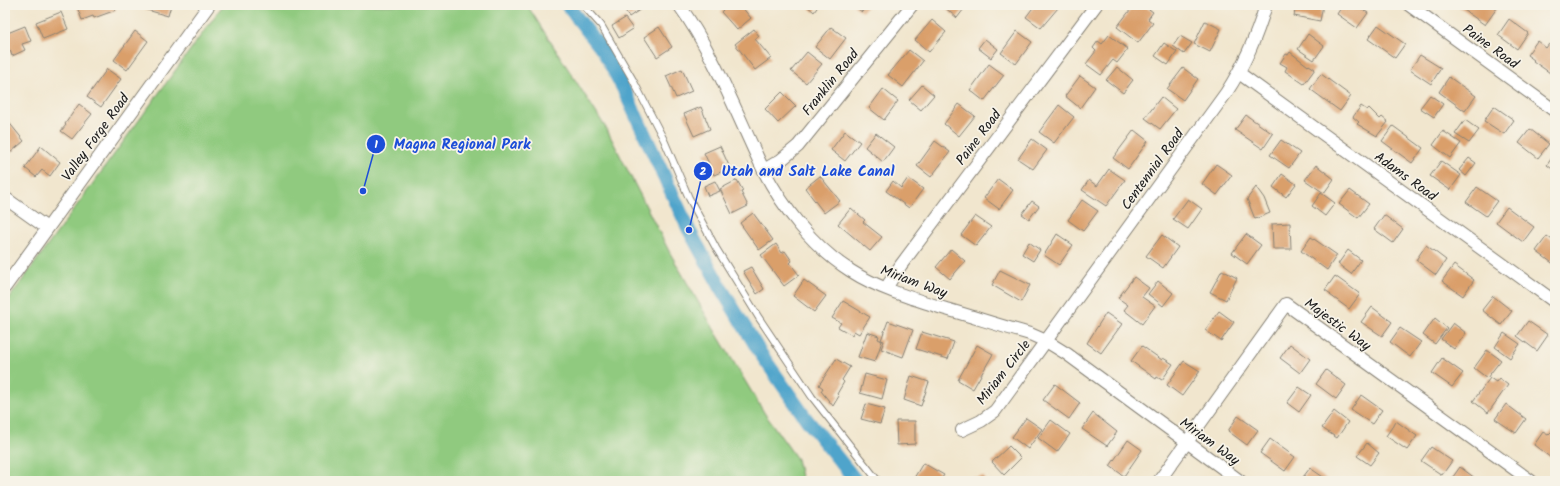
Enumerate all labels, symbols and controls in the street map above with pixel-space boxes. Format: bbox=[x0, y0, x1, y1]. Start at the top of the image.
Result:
street label: Paine Road bbox=[1458, 19, 1524, 75]
street label: Franklin Road bbox=[797, 44, 865, 121]
street label: Valley Forge Road bbox=[56, 88, 136, 186]
street label: Paine Road bbox=[950, 104, 1008, 170]
street label: Centennial Road bbox=[1116, 124, 1190, 215]
callout: Magna Regional Park bbox=[366, 130, 538, 157]
text: Magna Regional Park bbox=[394, 133, 531, 157]
text: 1 bbox=[374, 135, 378, 154]
street label: Adams Road bbox=[1369, 146, 1442, 208]
callout: Utah and Salt Lake Canal bbox=[693, 157, 902, 184]
text: Utah and Salt Lake Canal bbox=[721, 160, 895, 184]
text: 2 bbox=[700, 162, 707, 181]
street label: Miriam Way bbox=[877, 260, 951, 304]
street label: Majestic Way bbox=[1299, 293, 1376, 357]
street label: Miriam Circle bbox=[971, 335, 1037, 410]
street label: Miriam Way bbox=[1175, 412, 1244, 471]

